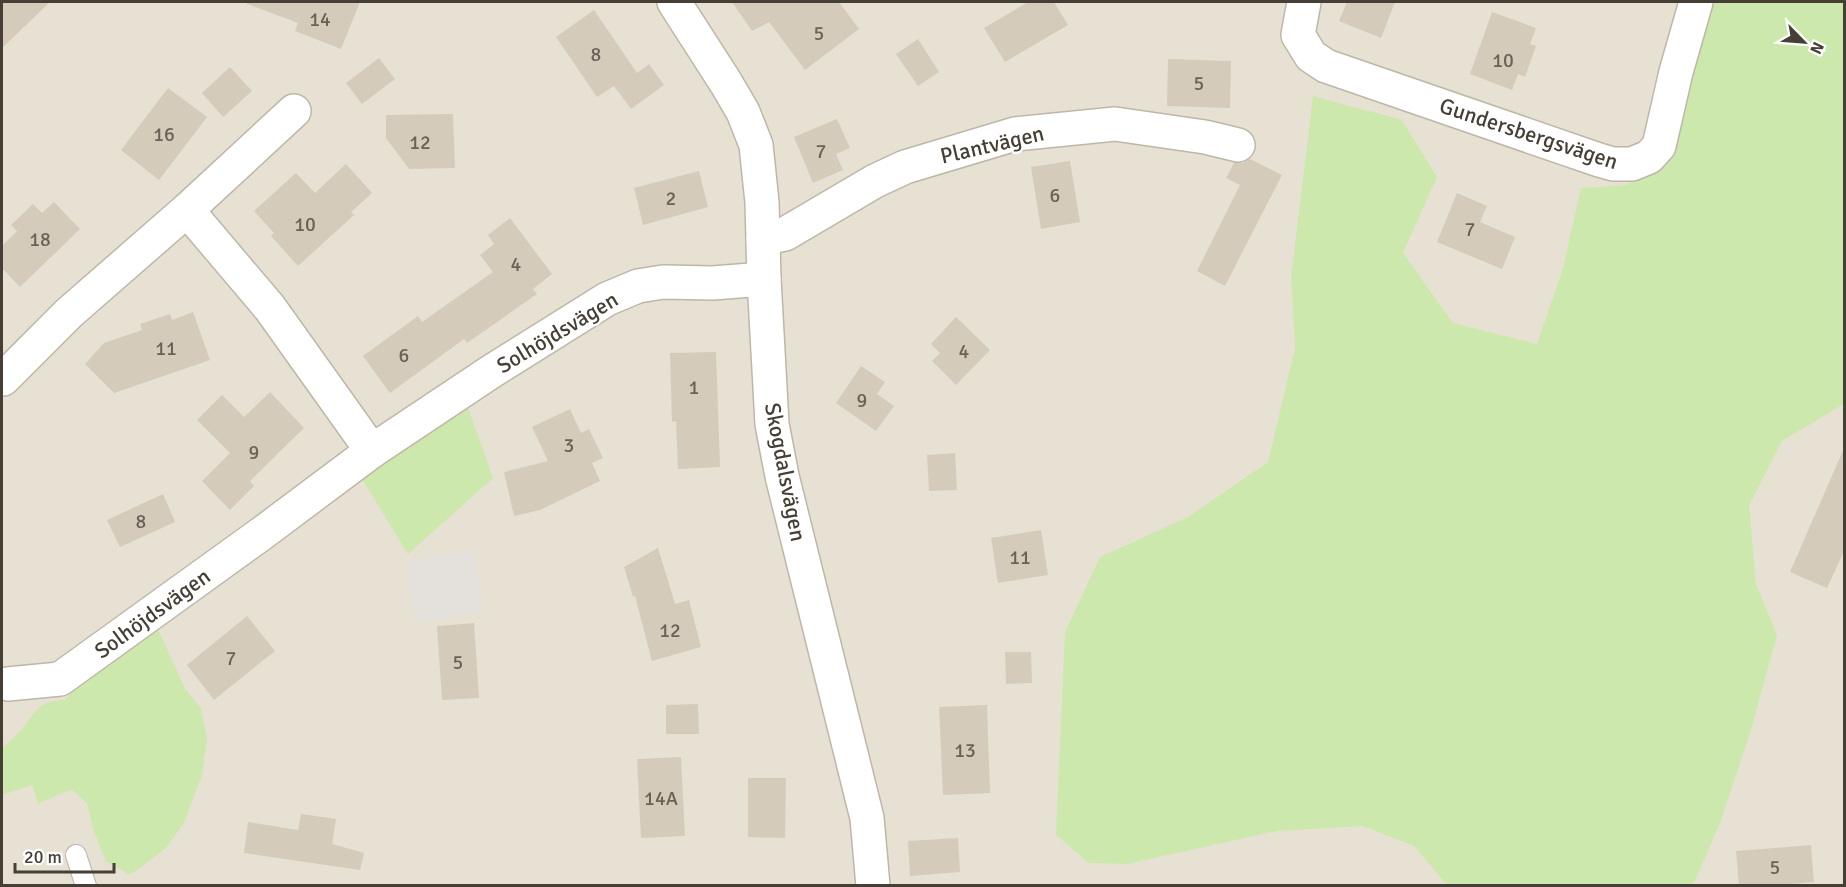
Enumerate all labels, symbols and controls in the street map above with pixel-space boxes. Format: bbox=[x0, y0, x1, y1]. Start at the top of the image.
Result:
house number: 14 bbox=[309, 7, 331, 32]
north arrow bbox=[1774, 12, 1834, 72]
house number: 5 bbox=[814, 21, 824, 46]
text: N bbox=[1805, 39, 1828, 57]
house number: 8 bbox=[591, 42, 601, 67]
house number: 10 bbox=[1492, 48, 1514, 73]
house number: 5 bbox=[1194, 71, 1204, 96]
street label: Gundersbergsvägen bbox=[1436, 92, 1621, 175]
street label: Plantvägen bbox=[938, 119, 1047, 170]
house number: 16 bbox=[153, 122, 175, 147]
house number: 12 bbox=[409, 130, 431, 155]
house number: 7 bbox=[816, 139, 826, 164]
house number: 6 bbox=[1050, 183, 1060, 208]
house number: 2 bbox=[666, 186, 676, 211]
house number: 10 bbox=[294, 212, 316, 237]
house number: 7 bbox=[1465, 217, 1475, 242]
house number: 18 bbox=[29, 227, 51, 252]
house number: 4 bbox=[511, 252, 522, 277]
street label: Solhöjdsvägen bbox=[492, 286, 623, 379]
house number: 11 bbox=[155, 336, 177, 361]
house number: 4 bbox=[959, 339, 970, 364]
house number: 6 bbox=[399, 343, 409, 368]
house number: 1 bbox=[689, 375, 699, 400]
house number: 9 bbox=[857, 388, 867, 413]
street label: Skogdalsvägen bbox=[759, 401, 812, 544]
house number: 3 bbox=[564, 433, 574, 458]
house number: 9 bbox=[249, 440, 259, 465]
house number: 8 bbox=[136, 509, 146, 534]
house number: 11 bbox=[1009, 545, 1031, 570]
street label: Solhöjdsvägen bbox=[89, 562, 215, 664]
house number: 12 bbox=[659, 618, 681, 643]
house number: 7 bbox=[226, 646, 236, 671]
house number: 5 bbox=[453, 650, 463, 675]
house number: 13 bbox=[954, 738, 976, 763]
house number: 14A bbox=[644, 786, 678, 811]
scale bar bbox=[15, 836, 114, 874]
text: 20 m bbox=[24, 846, 62, 868]
house number: 5 bbox=[1770, 855, 1780, 880]

